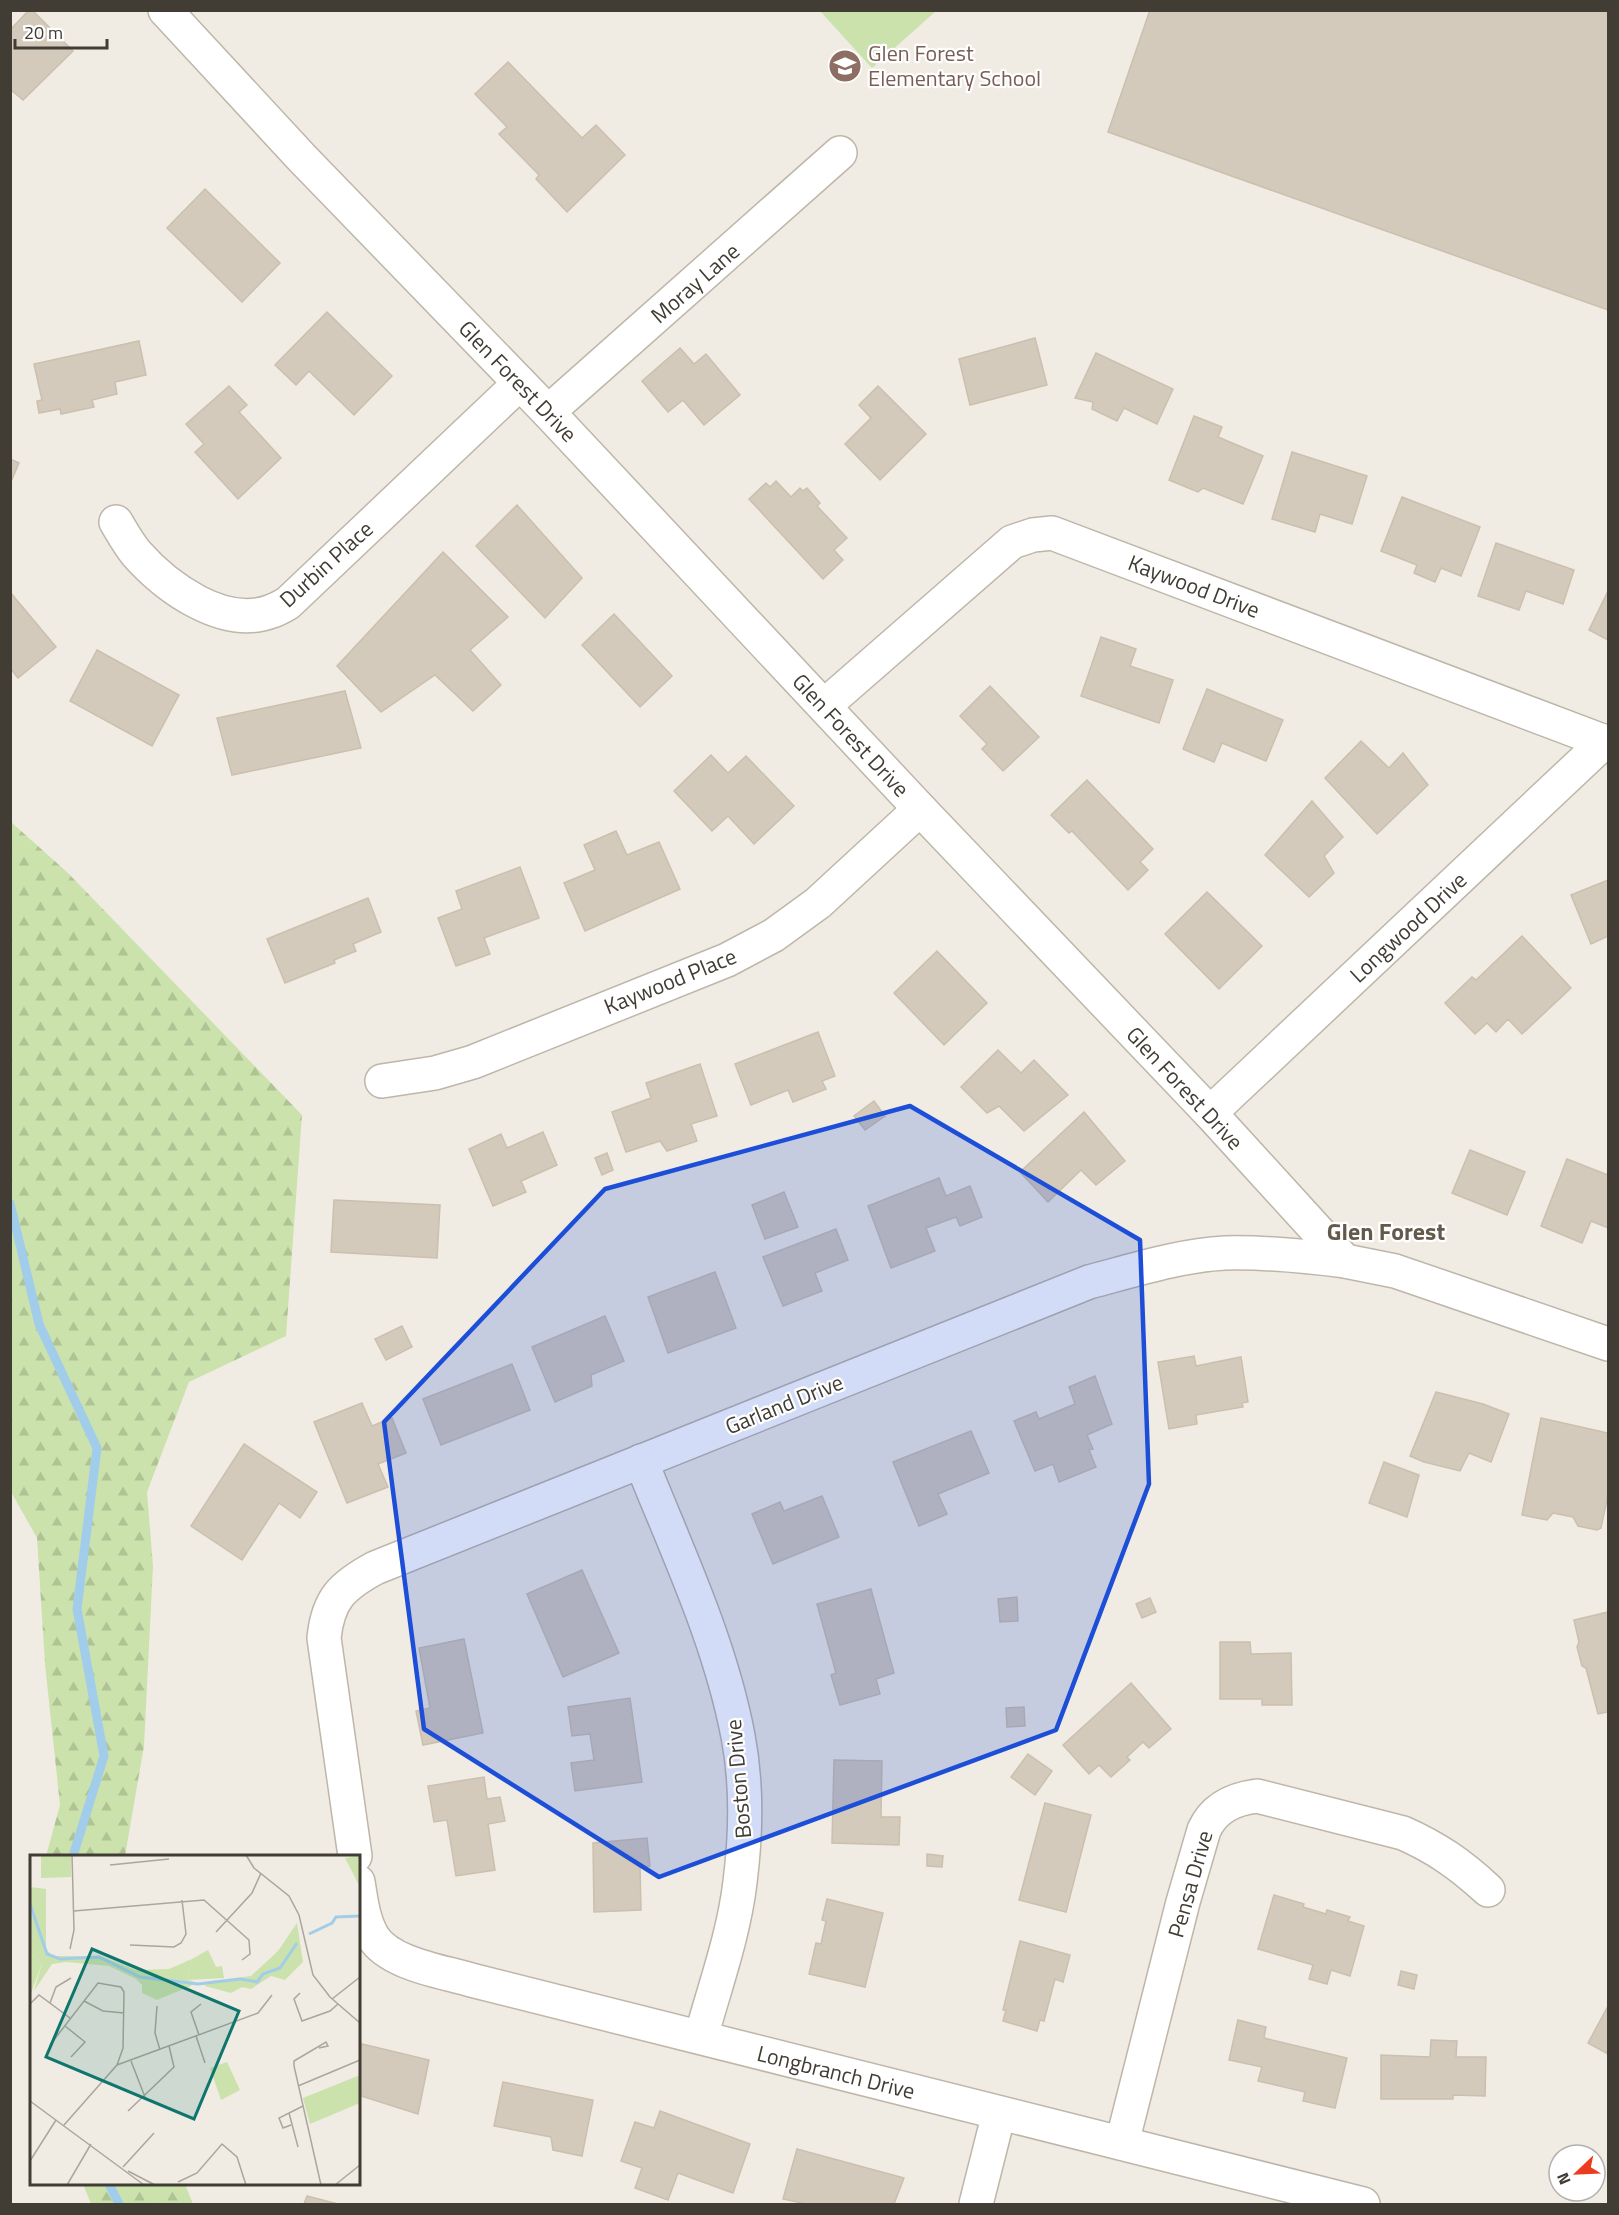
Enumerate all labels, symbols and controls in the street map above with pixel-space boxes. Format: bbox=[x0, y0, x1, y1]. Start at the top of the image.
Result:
scale bar bbox=[15, 12, 106, 50]
text: 20 m bbox=[24, 19, 63, 46]
place label: Glen Forest Elementary School bbox=[868, 36, 1041, 95]
school or university icon: Glen Forest Elementary School bbox=[827, 48, 863, 84]
street label: Moray Lane bbox=[643, 235, 747, 331]
street label: Glen Forest Drive bbox=[451, 312, 585, 450]
street label: Durbin Place bbox=[271, 512, 381, 616]
street label: Kaywood Drive bbox=[1123, 545, 1265, 627]
street label: Glen Forest Drive bbox=[784, 665, 918, 805]
street label: Longwood Drive bbox=[1342, 864, 1474, 990]
street label: Kaywood Place bbox=[599, 939, 741, 1023]
street label: Glen Forest Drive bbox=[1118, 1018, 1252, 1158]
district label: Glen Forest bbox=[1327, 1213, 1445, 1249]
street label: Garland Drive bbox=[720, 1365, 848, 1443]
street label: Boston Drive bbox=[716, 1718, 760, 1840]
street label: Pensa Drive bbox=[1158, 1826, 1222, 1942]
inset map bbox=[30, 1855, 360, 2185]
street label: Longbranch Drive bbox=[754, 2036, 918, 2108]
north arrow bbox=[1547, 2143, 1607, 2203]
text: N bbox=[1550, 2169, 1576, 2189]

